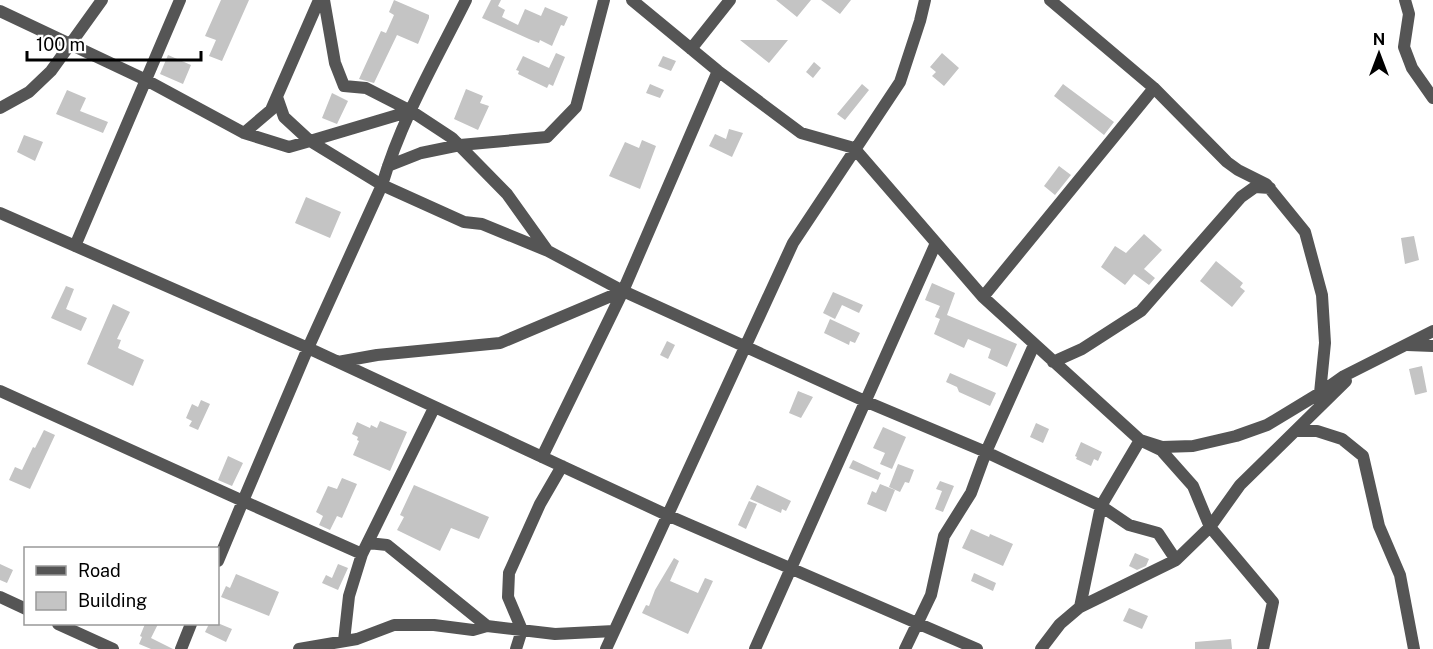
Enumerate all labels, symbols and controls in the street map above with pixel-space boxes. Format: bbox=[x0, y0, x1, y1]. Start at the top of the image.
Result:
scale bar bbox=[27, 24, 201, 62]
north arrow bbox=[1349, 24, 1409, 84]
text: N bbox=[1373, 30, 1385, 49]
text: 100 m bbox=[36, 34, 85, 55]
legend bbox=[24, 547, 219, 625]
text: Road bbox=[78, 560, 121, 581]
text: Building bbox=[78, 590, 147, 611]

